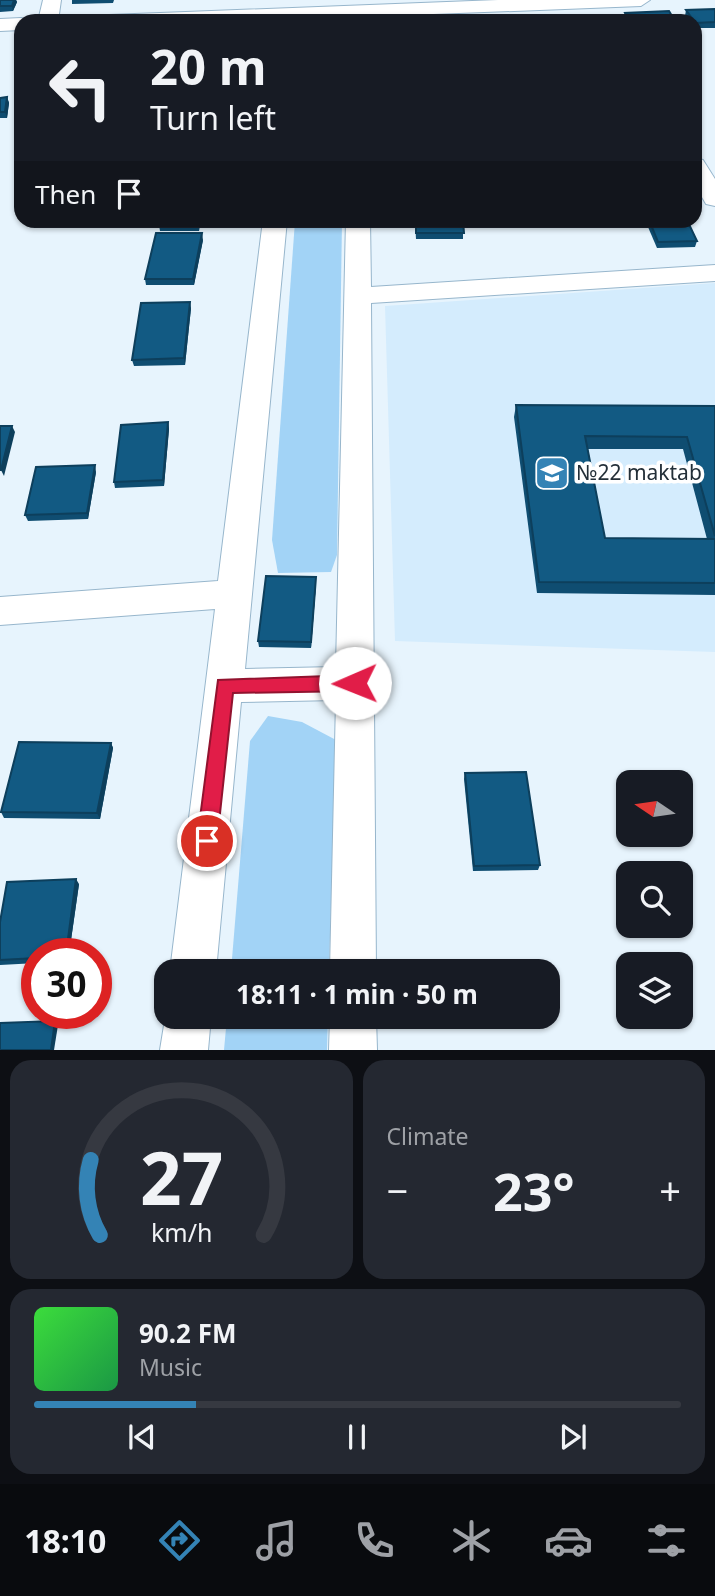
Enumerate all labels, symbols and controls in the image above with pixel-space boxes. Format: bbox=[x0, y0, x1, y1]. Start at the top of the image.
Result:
text: 20 m bbox=[150, 33, 267, 99]
icon: left bbox=[35, 42, 126, 133]
text: Turn left bbox=[150, 96, 276, 139]
icon: arrive bbox=[110, 175, 148, 213]
text: Then bbox=[35, 176, 96, 212]
school or university icon: №22 maktab bbox=[533, 454, 571, 492]
place label: №22 maktab bbox=[576, 458, 702, 486]
position arrow bbox=[318, 646, 392, 720]
north arrow bbox=[616, 770, 693, 847]
map controls bbox=[616, 770, 693, 1029]
pin bbox=[177, 811, 237, 871]
icon: arrive bbox=[188, 822, 226, 860]
button: search bbox=[616, 861, 693, 938]
speed limit sign: 30 bbox=[21, 938, 112, 1029]
button: layers bbox=[616, 952, 693, 1029]
text: 18:11 · 1 min · 50 m bbox=[236, 976, 478, 1012]
text: Climate bbox=[387, 1120, 469, 1152]
text: 27 bbox=[140, 1128, 223, 1227]
text: 23° bbox=[493, 1155, 575, 1226]
text: − bbox=[387, 1164, 408, 1216]
text: + bbox=[659, 1164, 681, 1216]
text: km/h bbox=[150, 1215, 212, 1249]
text: 90.2 FM bbox=[139, 1315, 236, 1351]
text: Music bbox=[139, 1351, 202, 1383]
icon: previous bbox=[123, 1418, 161, 1456]
icon: pause bbox=[338, 1418, 376, 1456]
icon: next bbox=[554, 1418, 592, 1456]
icon: directions bbox=[155, 1516, 204, 1565]
icon: music bbox=[252, 1516, 301, 1565]
icon: phone bbox=[350, 1516, 399, 1565]
icon: climate bbox=[447, 1516, 496, 1565]
icon: car bbox=[544, 1516, 593, 1565]
icon: filters bbox=[642, 1516, 691, 1565]
text: 18:10 bbox=[24, 1519, 106, 1562]

